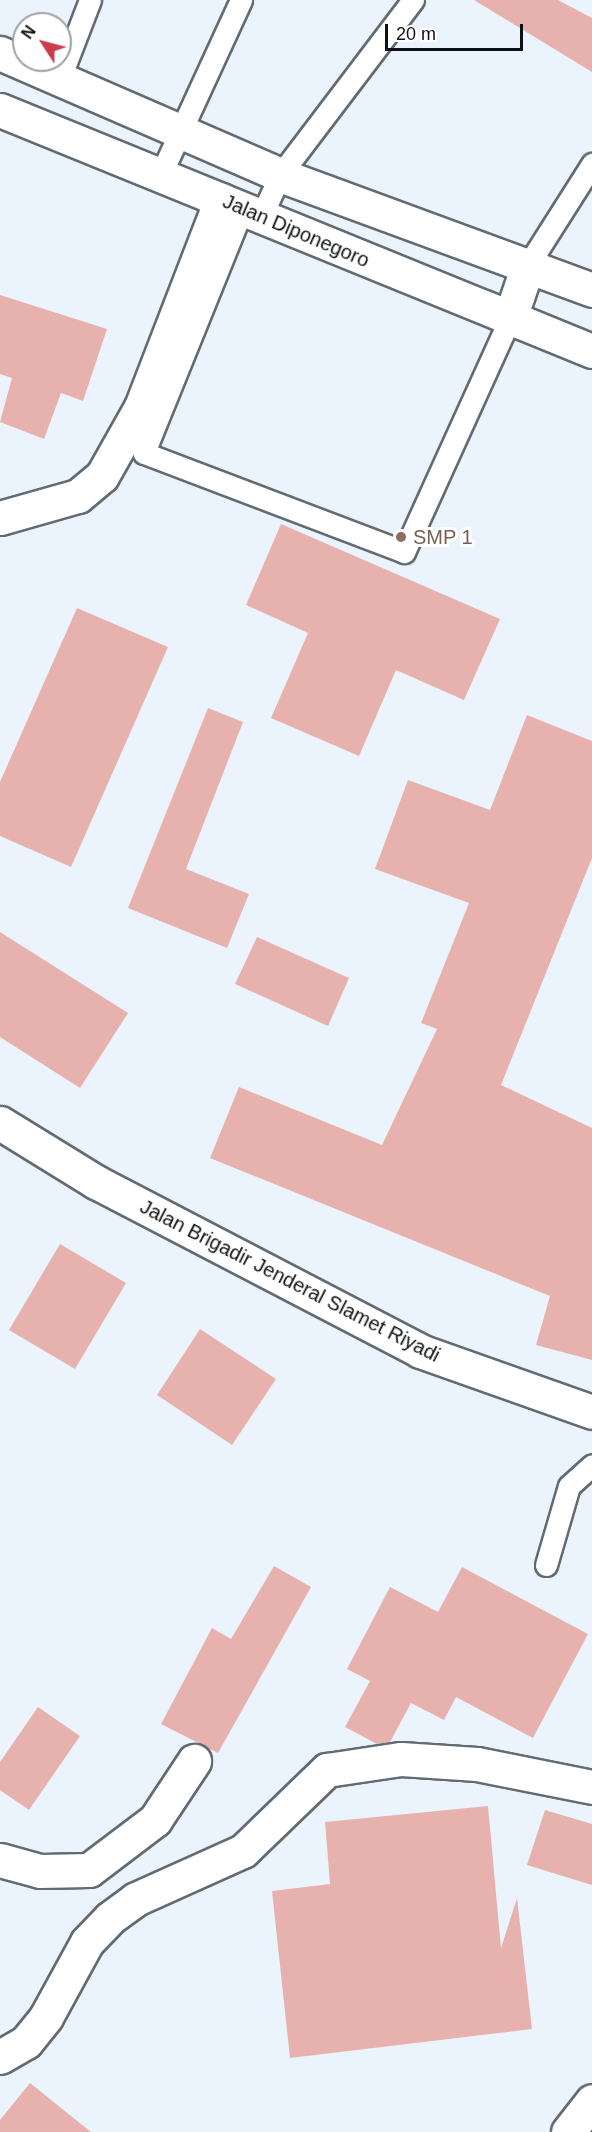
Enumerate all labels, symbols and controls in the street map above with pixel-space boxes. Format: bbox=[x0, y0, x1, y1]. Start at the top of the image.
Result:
north arrow bbox=[12, 12, 72, 72]
scale bar bbox=[388, 12, 526, 50]
text: N bbox=[18, 23, 39, 42]
text: 20 m bbox=[396, 24, 436, 44]
street label: Jalan Diponegoro bbox=[219, 189, 373, 273]
place label: SMP 1 bbox=[413, 525, 473, 549]
marker: SMP 1 bbox=[394, 530, 408, 544]
street label: Jalan Brigadir Jenderal Slamet Riyadi bbox=[136, 1195, 444, 1367]

